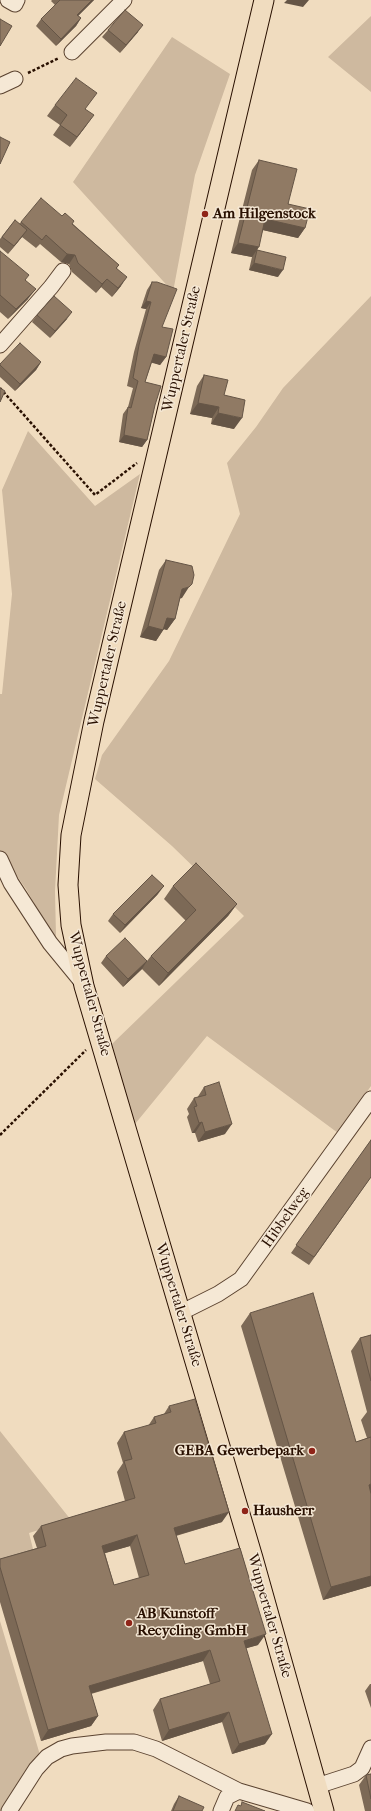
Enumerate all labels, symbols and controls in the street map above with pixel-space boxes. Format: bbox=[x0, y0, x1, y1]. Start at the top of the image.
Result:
place label: Am Hilgenstock bbox=[213, 205, 316, 223]
marker: Am Hilgenstock bbox=[200, 209, 210, 219]
street label: Wuppertaler Straße bbox=[159, 284, 205, 414]
street label: Wuppertaler Straße bbox=[85, 599, 131, 729]
street label: Wuppertaler Straße bbox=[64, 930, 114, 1058]
street label: Hibbelweg bbox=[259, 1184, 313, 1252]
street label: Wuppertaler Straße bbox=[151, 1241, 205, 1369]
place label: GEBA Gewerbepark bbox=[175, 1442, 304, 1460]
marker: GEBA Gewerbepark bbox=[307, 1446, 317, 1456]
place label: Hausherr bbox=[253, 1502, 314, 1520]
marker: Hausherr bbox=[240, 1506, 250, 1516]
street label: Wuppertaler Straße bbox=[243, 1552, 295, 1680]
place label: AB Kunstoff Recycling GmbH bbox=[137, 1605, 247, 1640]
marker: AB Kunstoff Recycling GmbH bbox=[124, 1618, 134, 1628]

